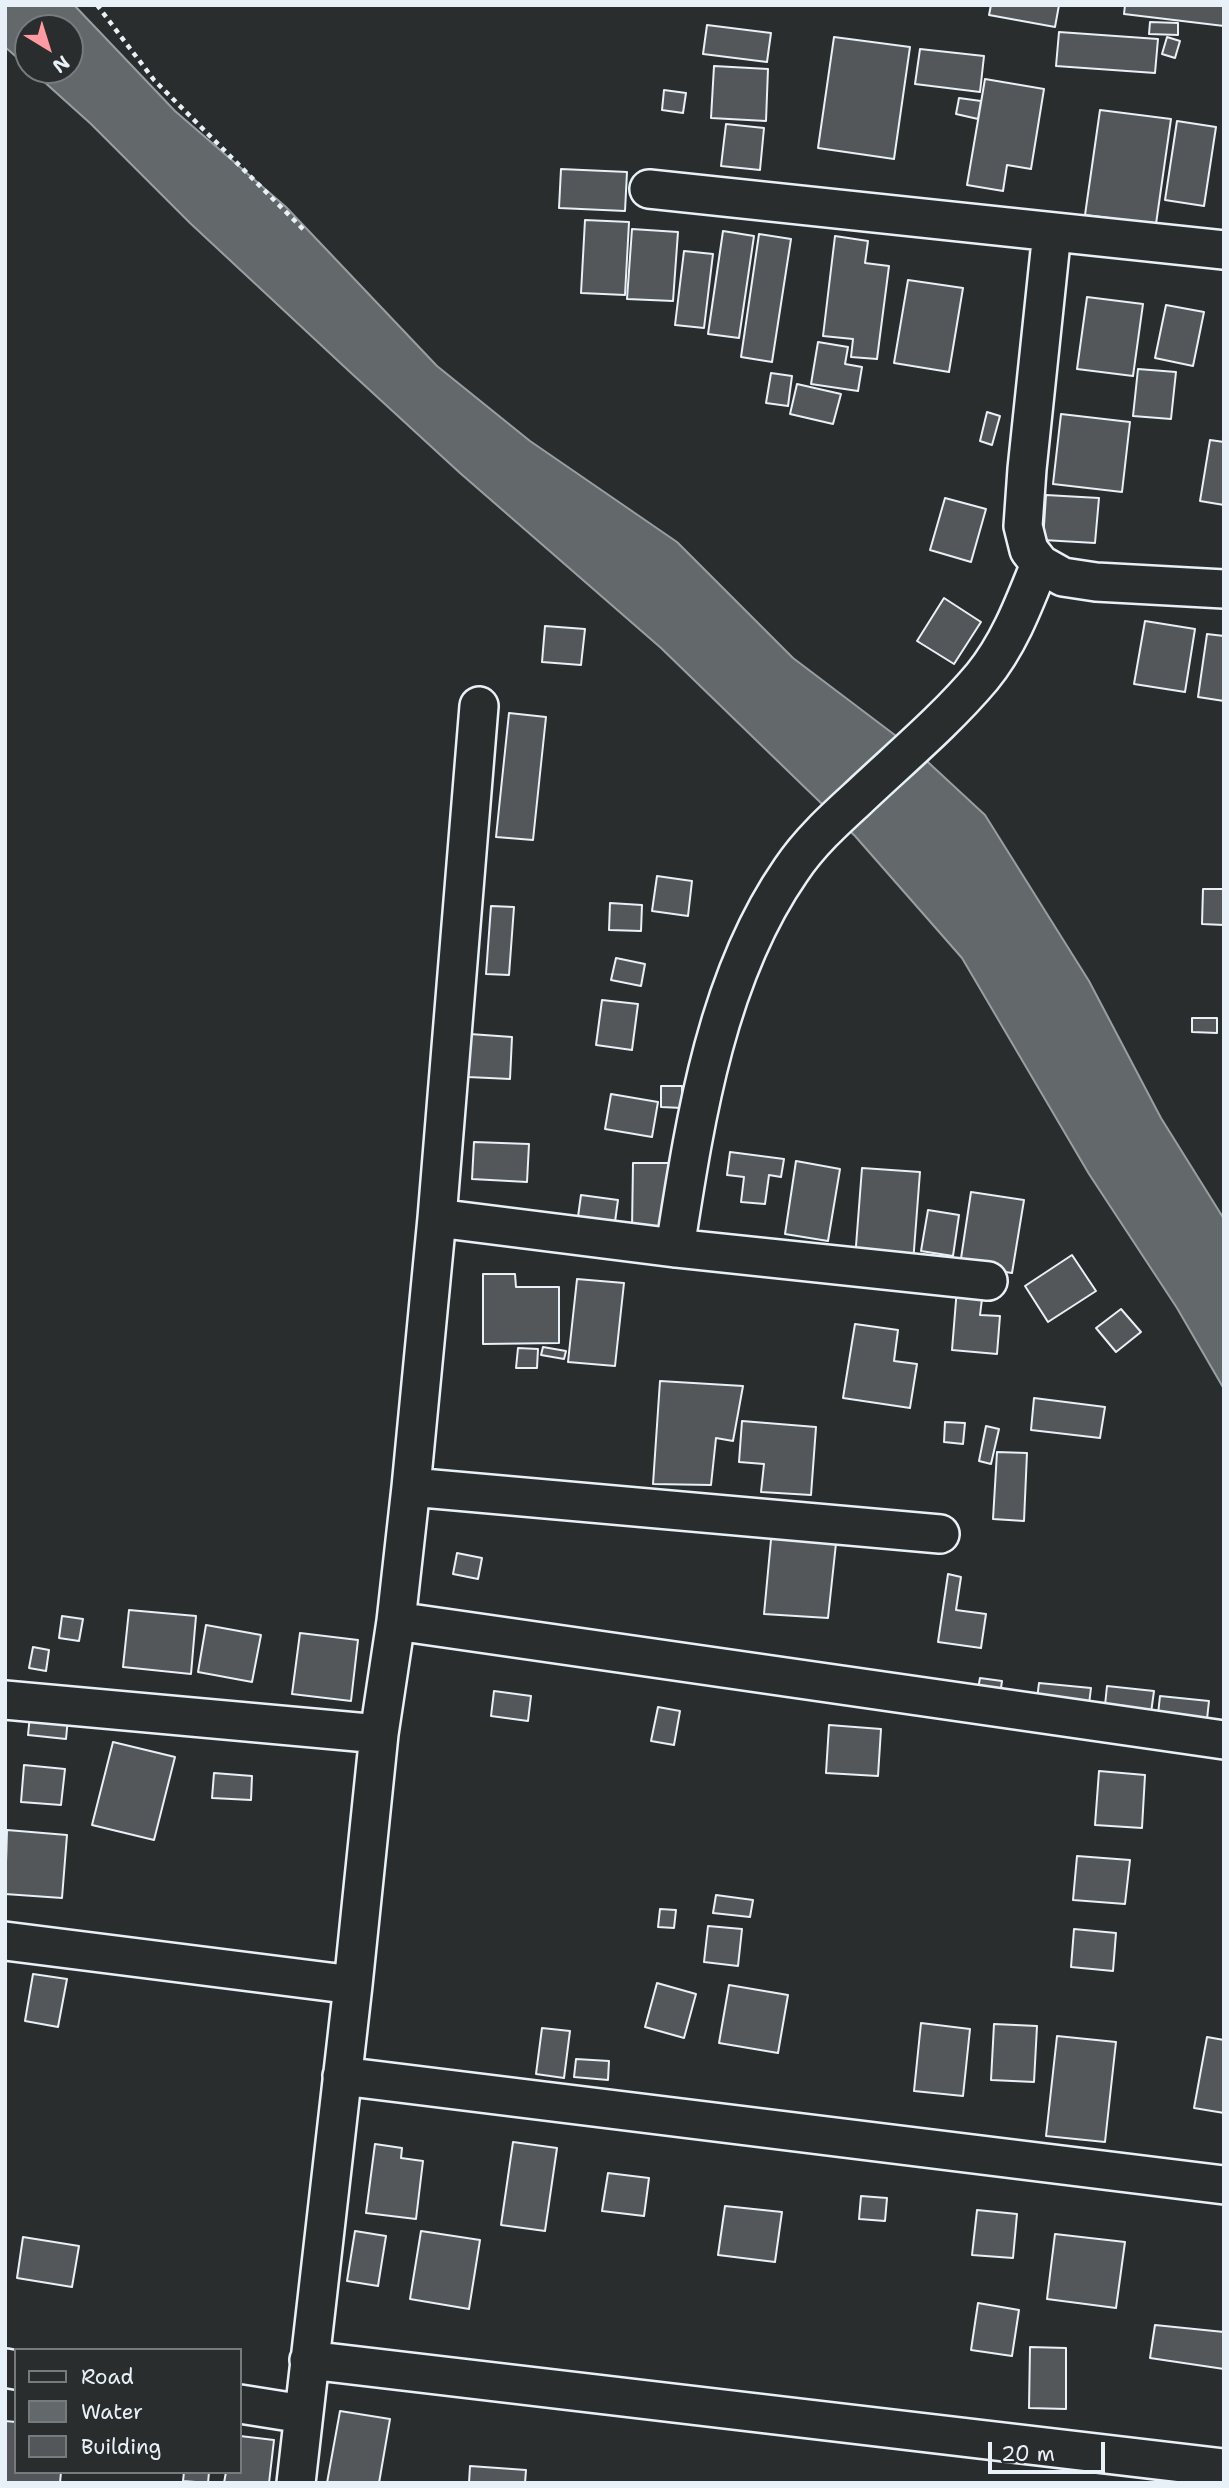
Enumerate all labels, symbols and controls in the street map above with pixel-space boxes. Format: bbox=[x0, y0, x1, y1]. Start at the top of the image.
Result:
north arrow bbox=[14, 14, 84, 84]
text: N bbox=[47, 50, 75, 79]
legend bbox=[14, 2348, 242, 2474]
text: Road bbox=[81, 2363, 134, 2391]
text: Water bbox=[81, 2398, 143, 2426]
scale bar bbox=[991, 2428, 1108, 2472]
text: Building bbox=[81, 2433, 161, 2461]
text: 20 m bbox=[1001, 2440, 1055, 2468]

